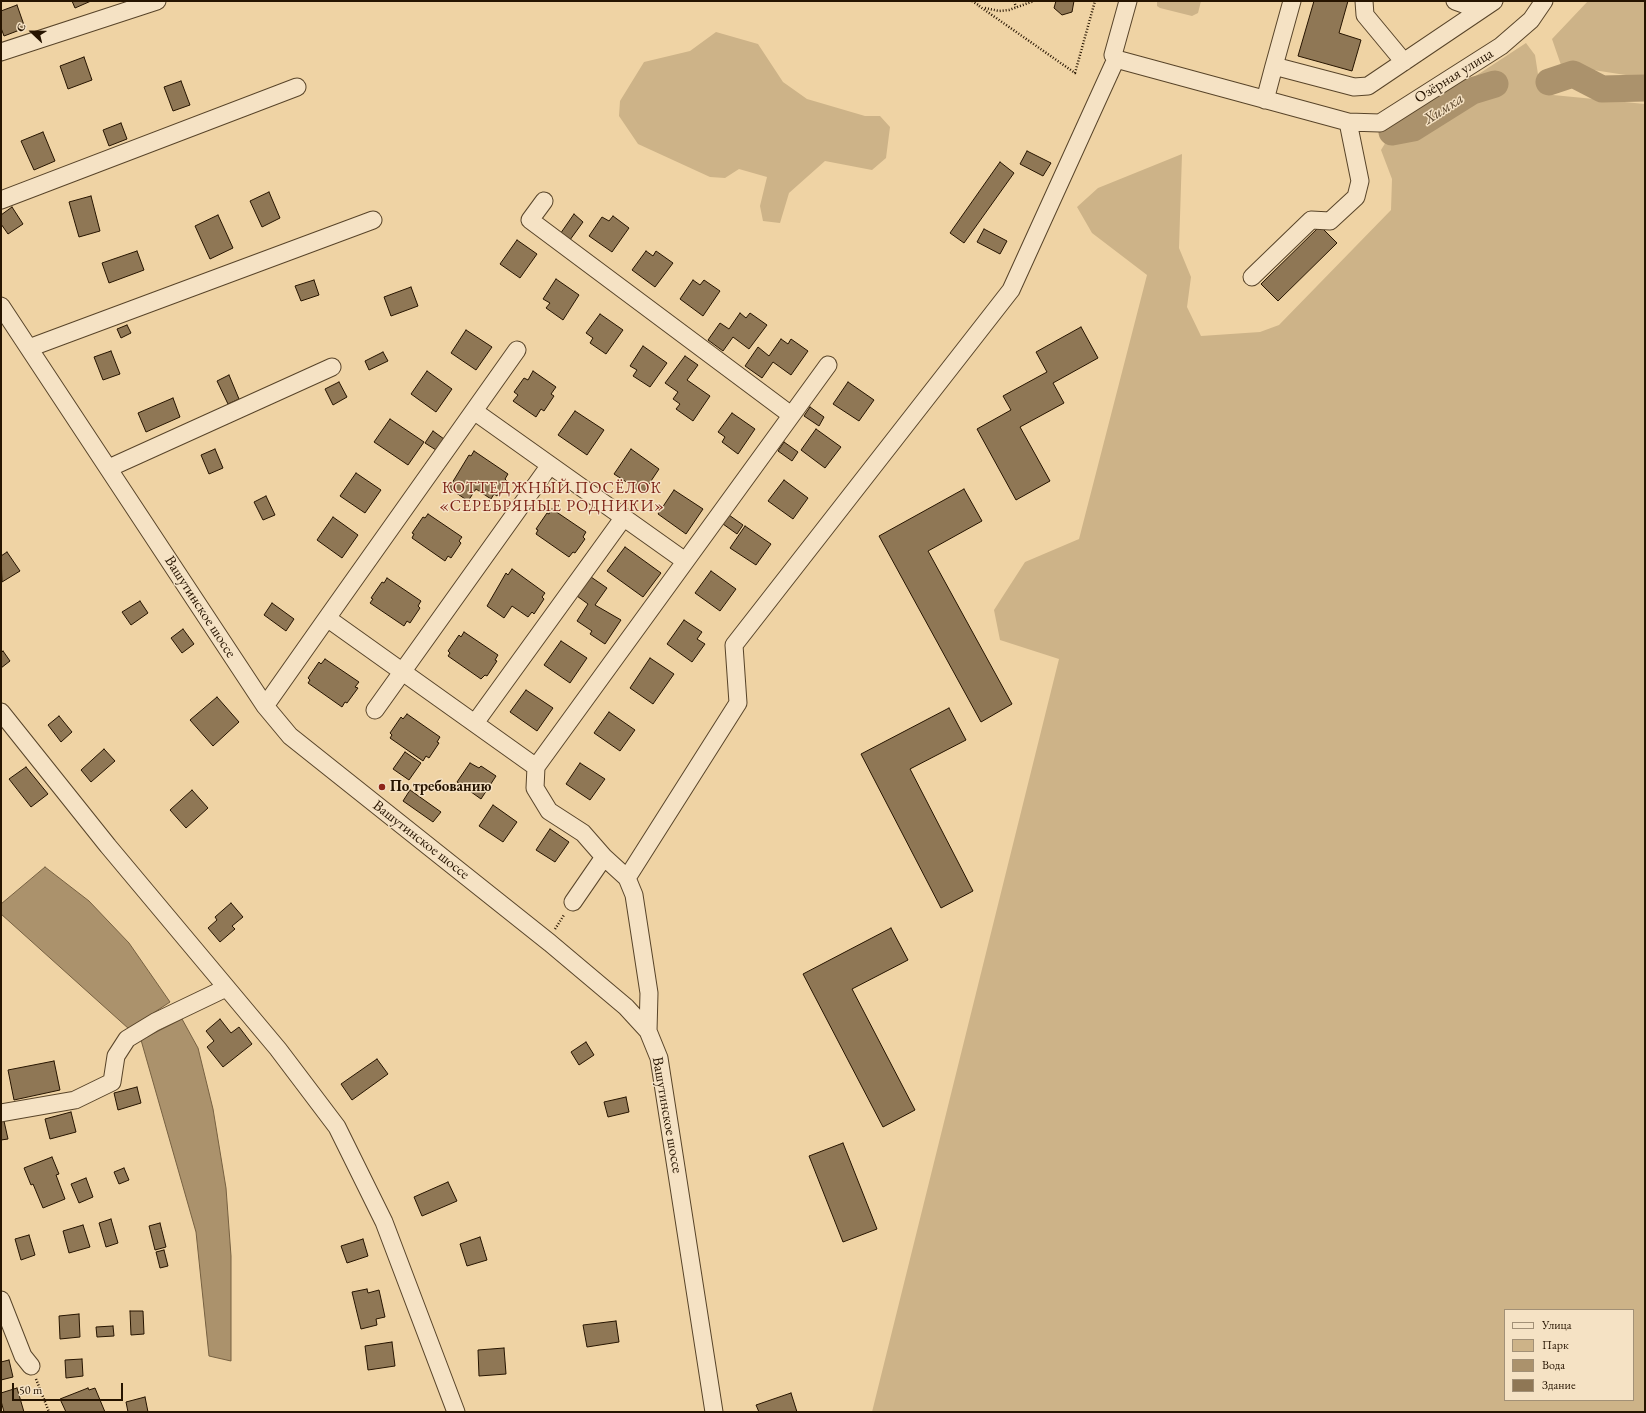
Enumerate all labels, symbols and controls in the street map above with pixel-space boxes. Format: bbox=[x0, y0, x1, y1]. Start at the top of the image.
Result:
north arrow bbox=[12, 12, 52, 52]
text: С bbox=[13, 21, 29, 34]
street label: Озёрная улица bbox=[1411, 45, 1497, 107]
water label: Химка bbox=[1420, 89, 1468, 129]
district label: КОТТЕДЖНЫЙ ПОСЁЛОК «СЕРЕБРЯНЫЕ РОДНИКИ» bbox=[439, 479, 665, 517]
street label: Вашутинское шоссе bbox=[160, 553, 240, 661]
place label: По требованию bbox=[390, 778, 491, 796]
marker: По требованию bbox=[377, 782, 387, 792]
street label: Вашутинское шоссе bbox=[369, 797, 473, 883]
street label: Вашутинское шоссе bbox=[648, 1055, 686, 1175]
legend bbox=[1504, 1309, 1634, 1401]
text: Улица bbox=[1542, 1317, 1572, 1333]
text: Парк bbox=[1542, 1337, 1569, 1353]
text: Вода bbox=[1542, 1357, 1565, 1373]
scale bar bbox=[14, 1375, 125, 1401]
text: Здание bbox=[1542, 1377, 1576, 1393]
text: 50 m bbox=[19, 1382, 42, 1398]

